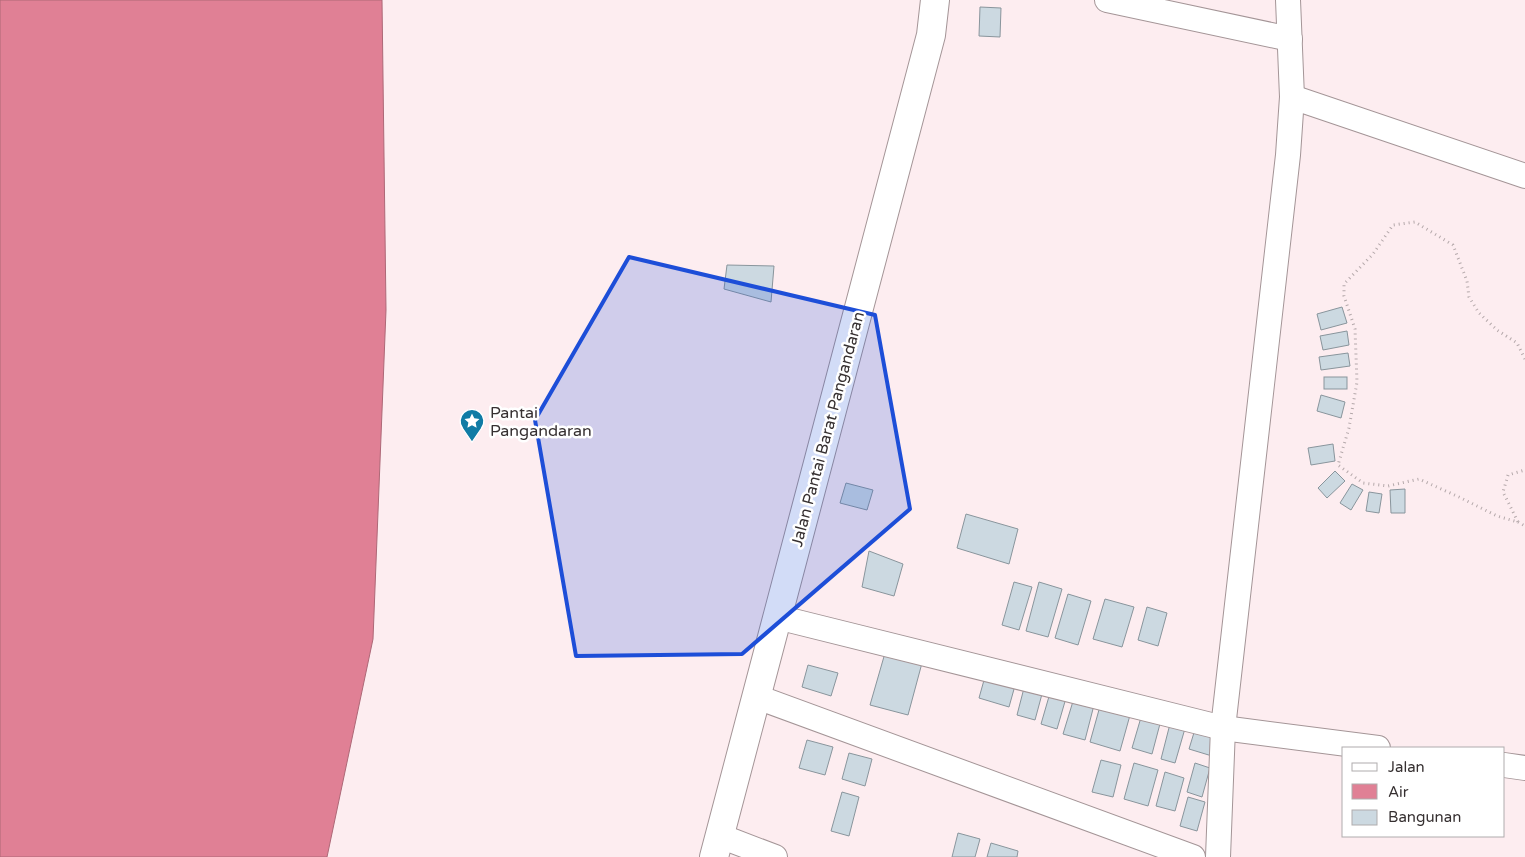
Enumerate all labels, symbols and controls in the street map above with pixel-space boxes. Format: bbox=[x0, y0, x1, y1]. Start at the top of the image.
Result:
street label: Jalan Pantai Barat Pangandaran bbox=[787, 310, 869, 549]
place label: Pantai Pangandaran bbox=[490, 403, 592, 441]
place icon: Pantai Pangandaran bbox=[459, 408, 485, 442]
legend bbox=[1342, 747, 1505, 837]
text: Jalan bbox=[1388, 758, 1425, 776]
text: Air bbox=[1388, 783, 1409, 801]
text: Bangunan bbox=[1388, 808, 1461, 826]

